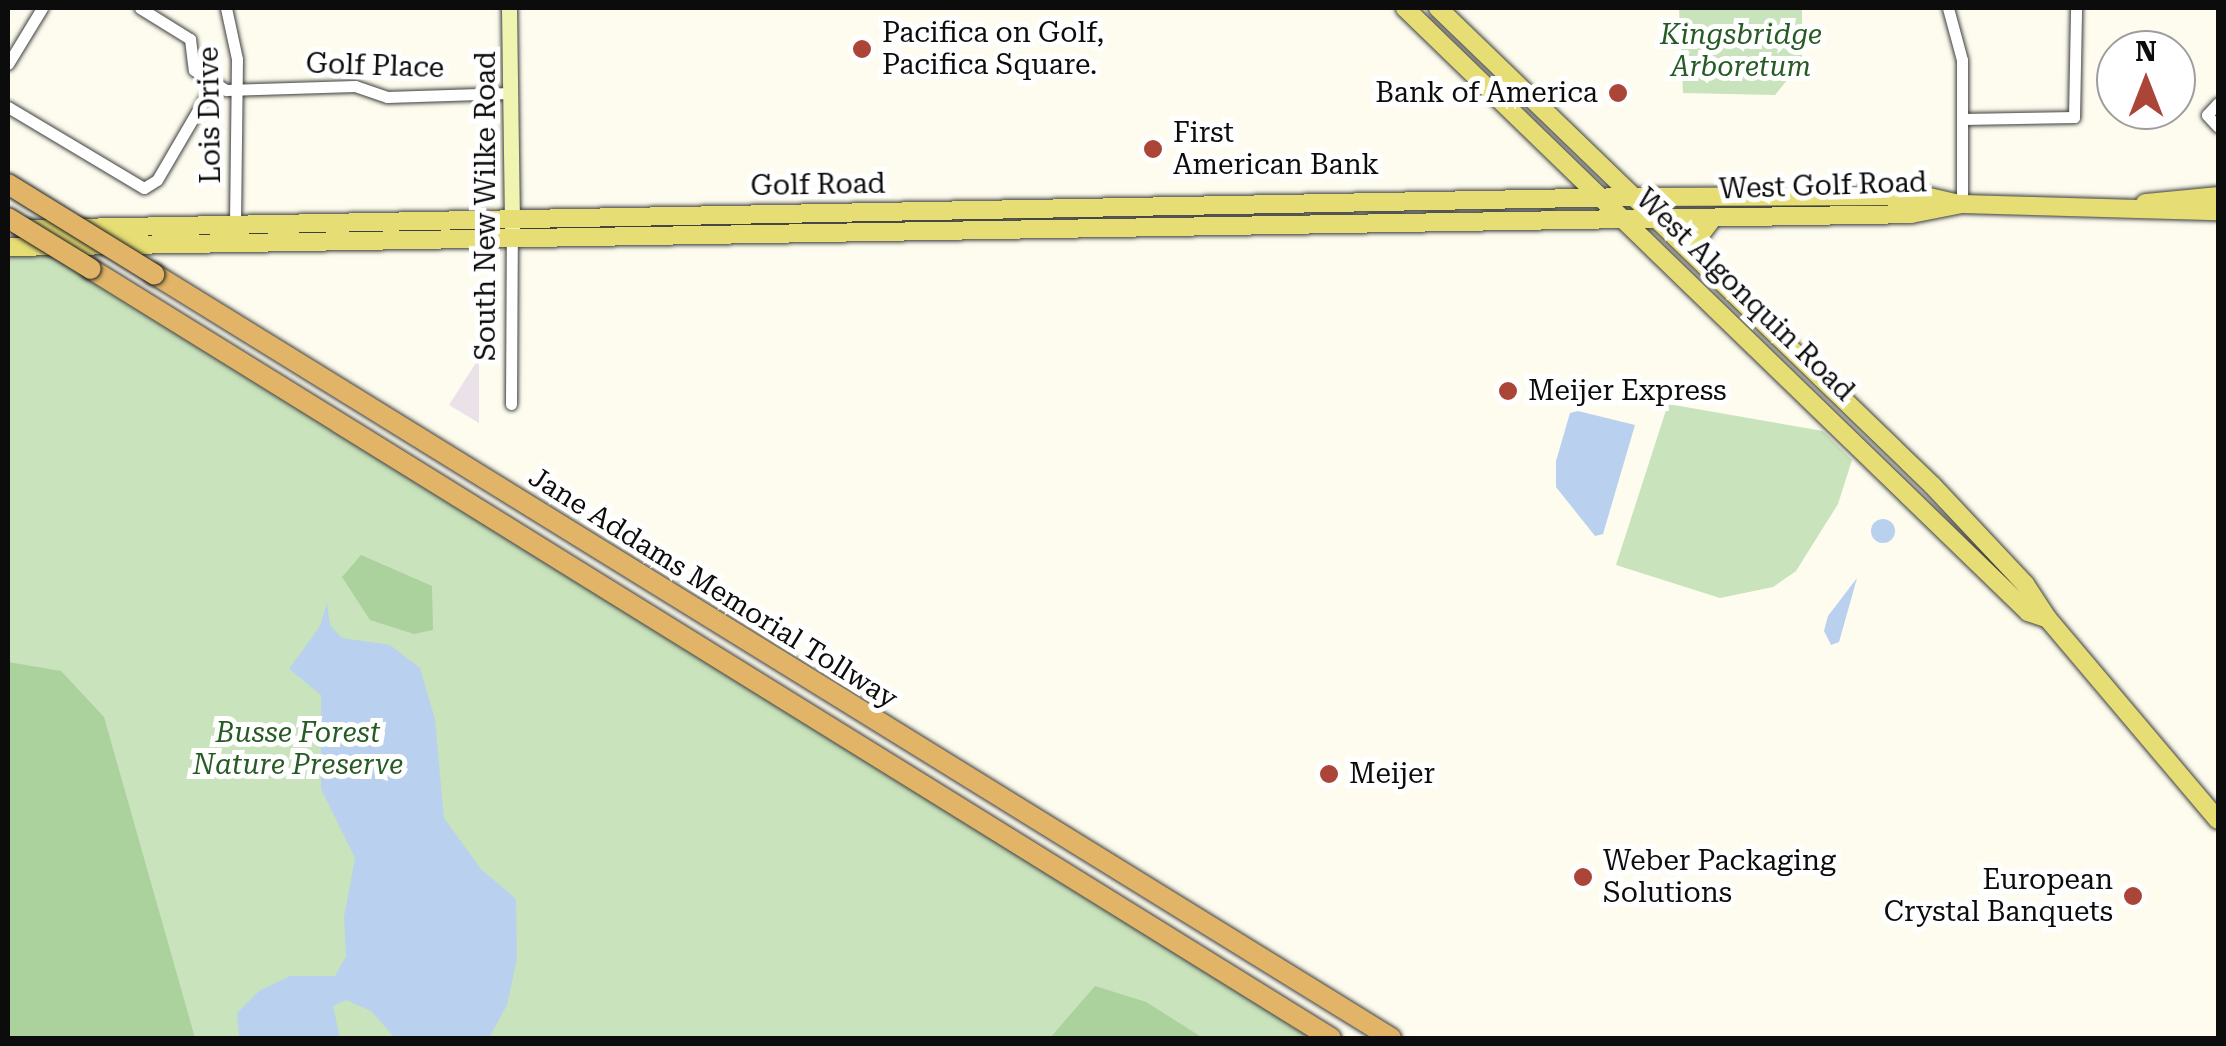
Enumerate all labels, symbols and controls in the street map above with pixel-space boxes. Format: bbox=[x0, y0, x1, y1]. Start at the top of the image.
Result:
place label: Pacifica on Golf, Pacifica Square. bbox=[882, 16, 1104, 82]
park label: Kingsbridge Arboretum bbox=[1660, 18, 1822, 84]
north arrow bbox=[2096, 30, 2196, 130]
text: N bbox=[2135, 35, 2157, 68]
marker: Pacifica on Golf, Pacifica Square. bbox=[851, 38, 873, 60]
street label: Lois Drive bbox=[192, 46, 228, 184]
street label: Golf Place bbox=[305, 47, 445, 85]
street label: South New Wilke Road bbox=[469, 51, 503, 361]
place label: Bank of America bbox=[1375, 76, 1598, 110]
marker: Bank of America bbox=[1607, 82, 1629, 104]
place label: First American Bank bbox=[1173, 116, 1379, 182]
marker: First American Bank bbox=[1142, 138, 1164, 160]
street label: West Golf Road bbox=[1718, 166, 1928, 206]
street label: Golf Road bbox=[750, 167, 886, 203]
street label: West Algonquin Road bbox=[1629, 182, 1861, 408]
place label: Meijer Express bbox=[1528, 374, 1726, 408]
marker: Meijer Express bbox=[1497, 380, 1519, 402]
street label: Jane Addams Memorial Tollway bbox=[522, 460, 904, 716]
park label: Busse Forest Nature Preserve bbox=[193, 716, 403, 782]
place label: Meijer bbox=[1349, 757, 1435, 791]
marker: Meijer bbox=[1318, 763, 1340, 785]
place label: Weber Packaging Solutions bbox=[1603, 844, 1836, 910]
place label: European Crystal Banquets bbox=[1884, 863, 2113, 929]
marker: Weber Packaging Solutions bbox=[1572, 866, 1594, 888]
marker: European Crystal Banquets bbox=[2122, 885, 2144, 907]

